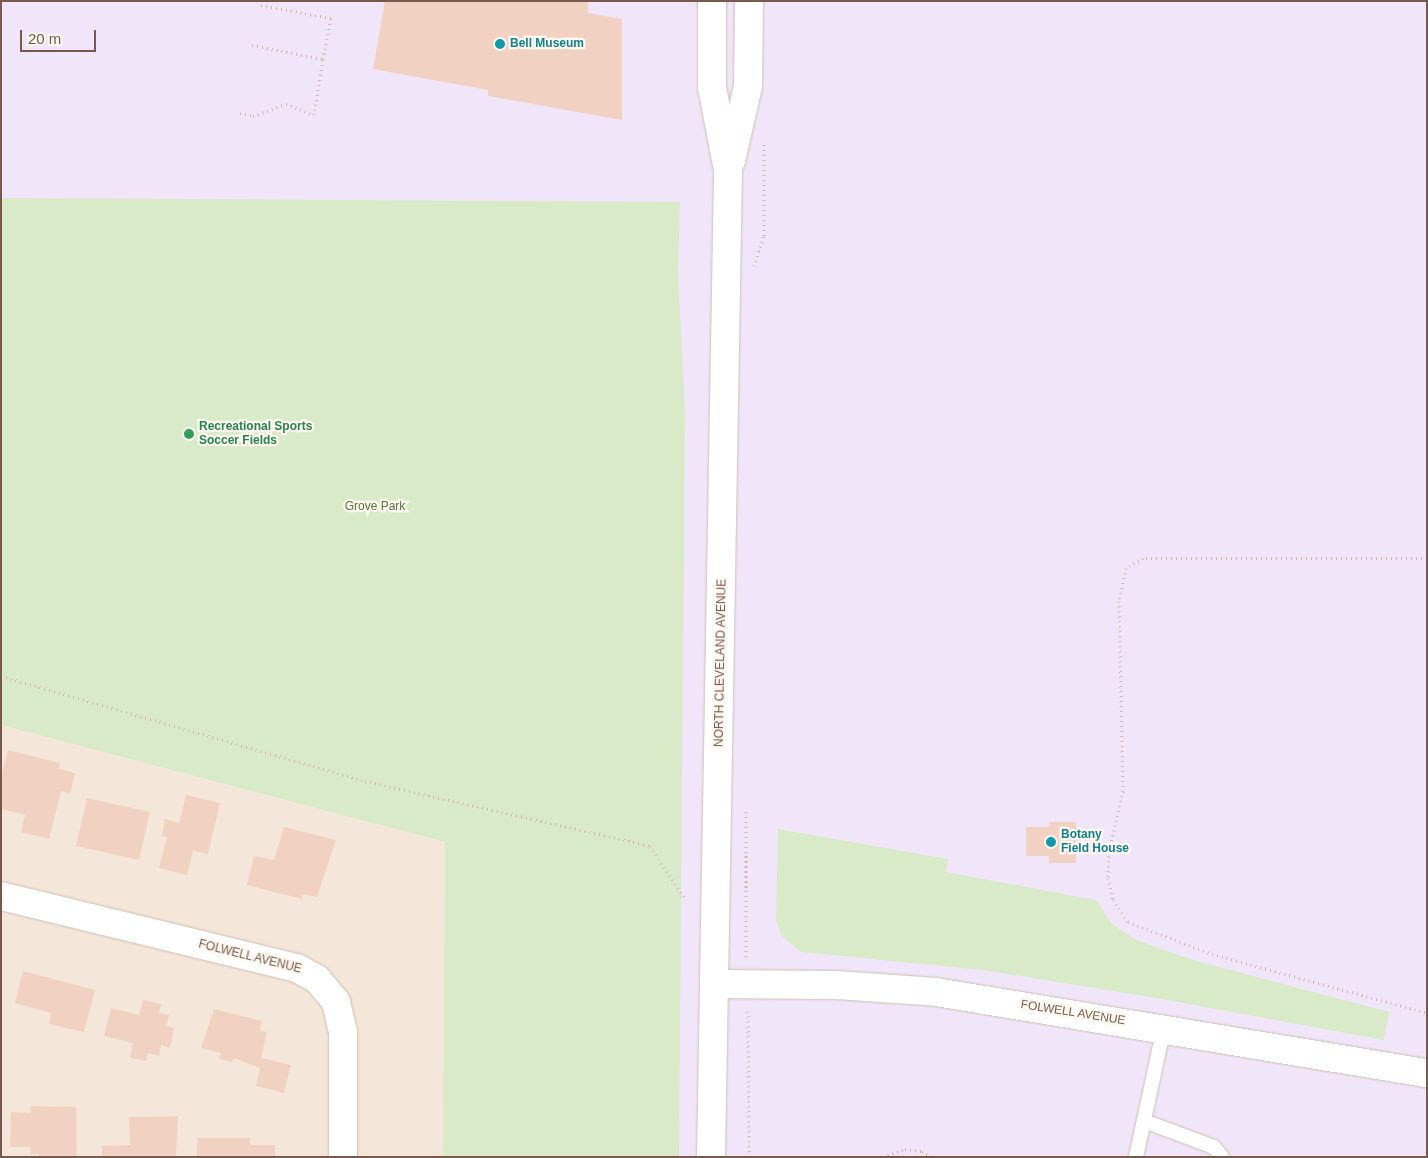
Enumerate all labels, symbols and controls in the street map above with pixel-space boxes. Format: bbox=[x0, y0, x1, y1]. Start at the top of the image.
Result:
scale bar bbox=[22, 20, 99, 52]
text: 20 m bbox=[28, 30, 61, 47]
place label: Bell Museum bbox=[510, 37, 584, 51]
marker: Bell Museum bbox=[494, 38, 506, 50]
place label: Recreational Sports Soccer Fields bbox=[199, 420, 312, 448]
marker: Recreational Sports Soccer Fields bbox=[183, 428, 195, 440]
park label: Grove Park bbox=[345, 500, 405, 514]
street label: NORTH CLEVELAND AVENUE bbox=[712, 578, 730, 748]
place label: Botany Field House bbox=[1061, 828, 1129, 856]
marker: Botany Field House bbox=[1045, 836, 1057, 848]
street label: FOLWELL AVENUE bbox=[196, 937, 304, 977]
street label: FOLWELL AVENUE bbox=[1019, 998, 1127, 1028]

